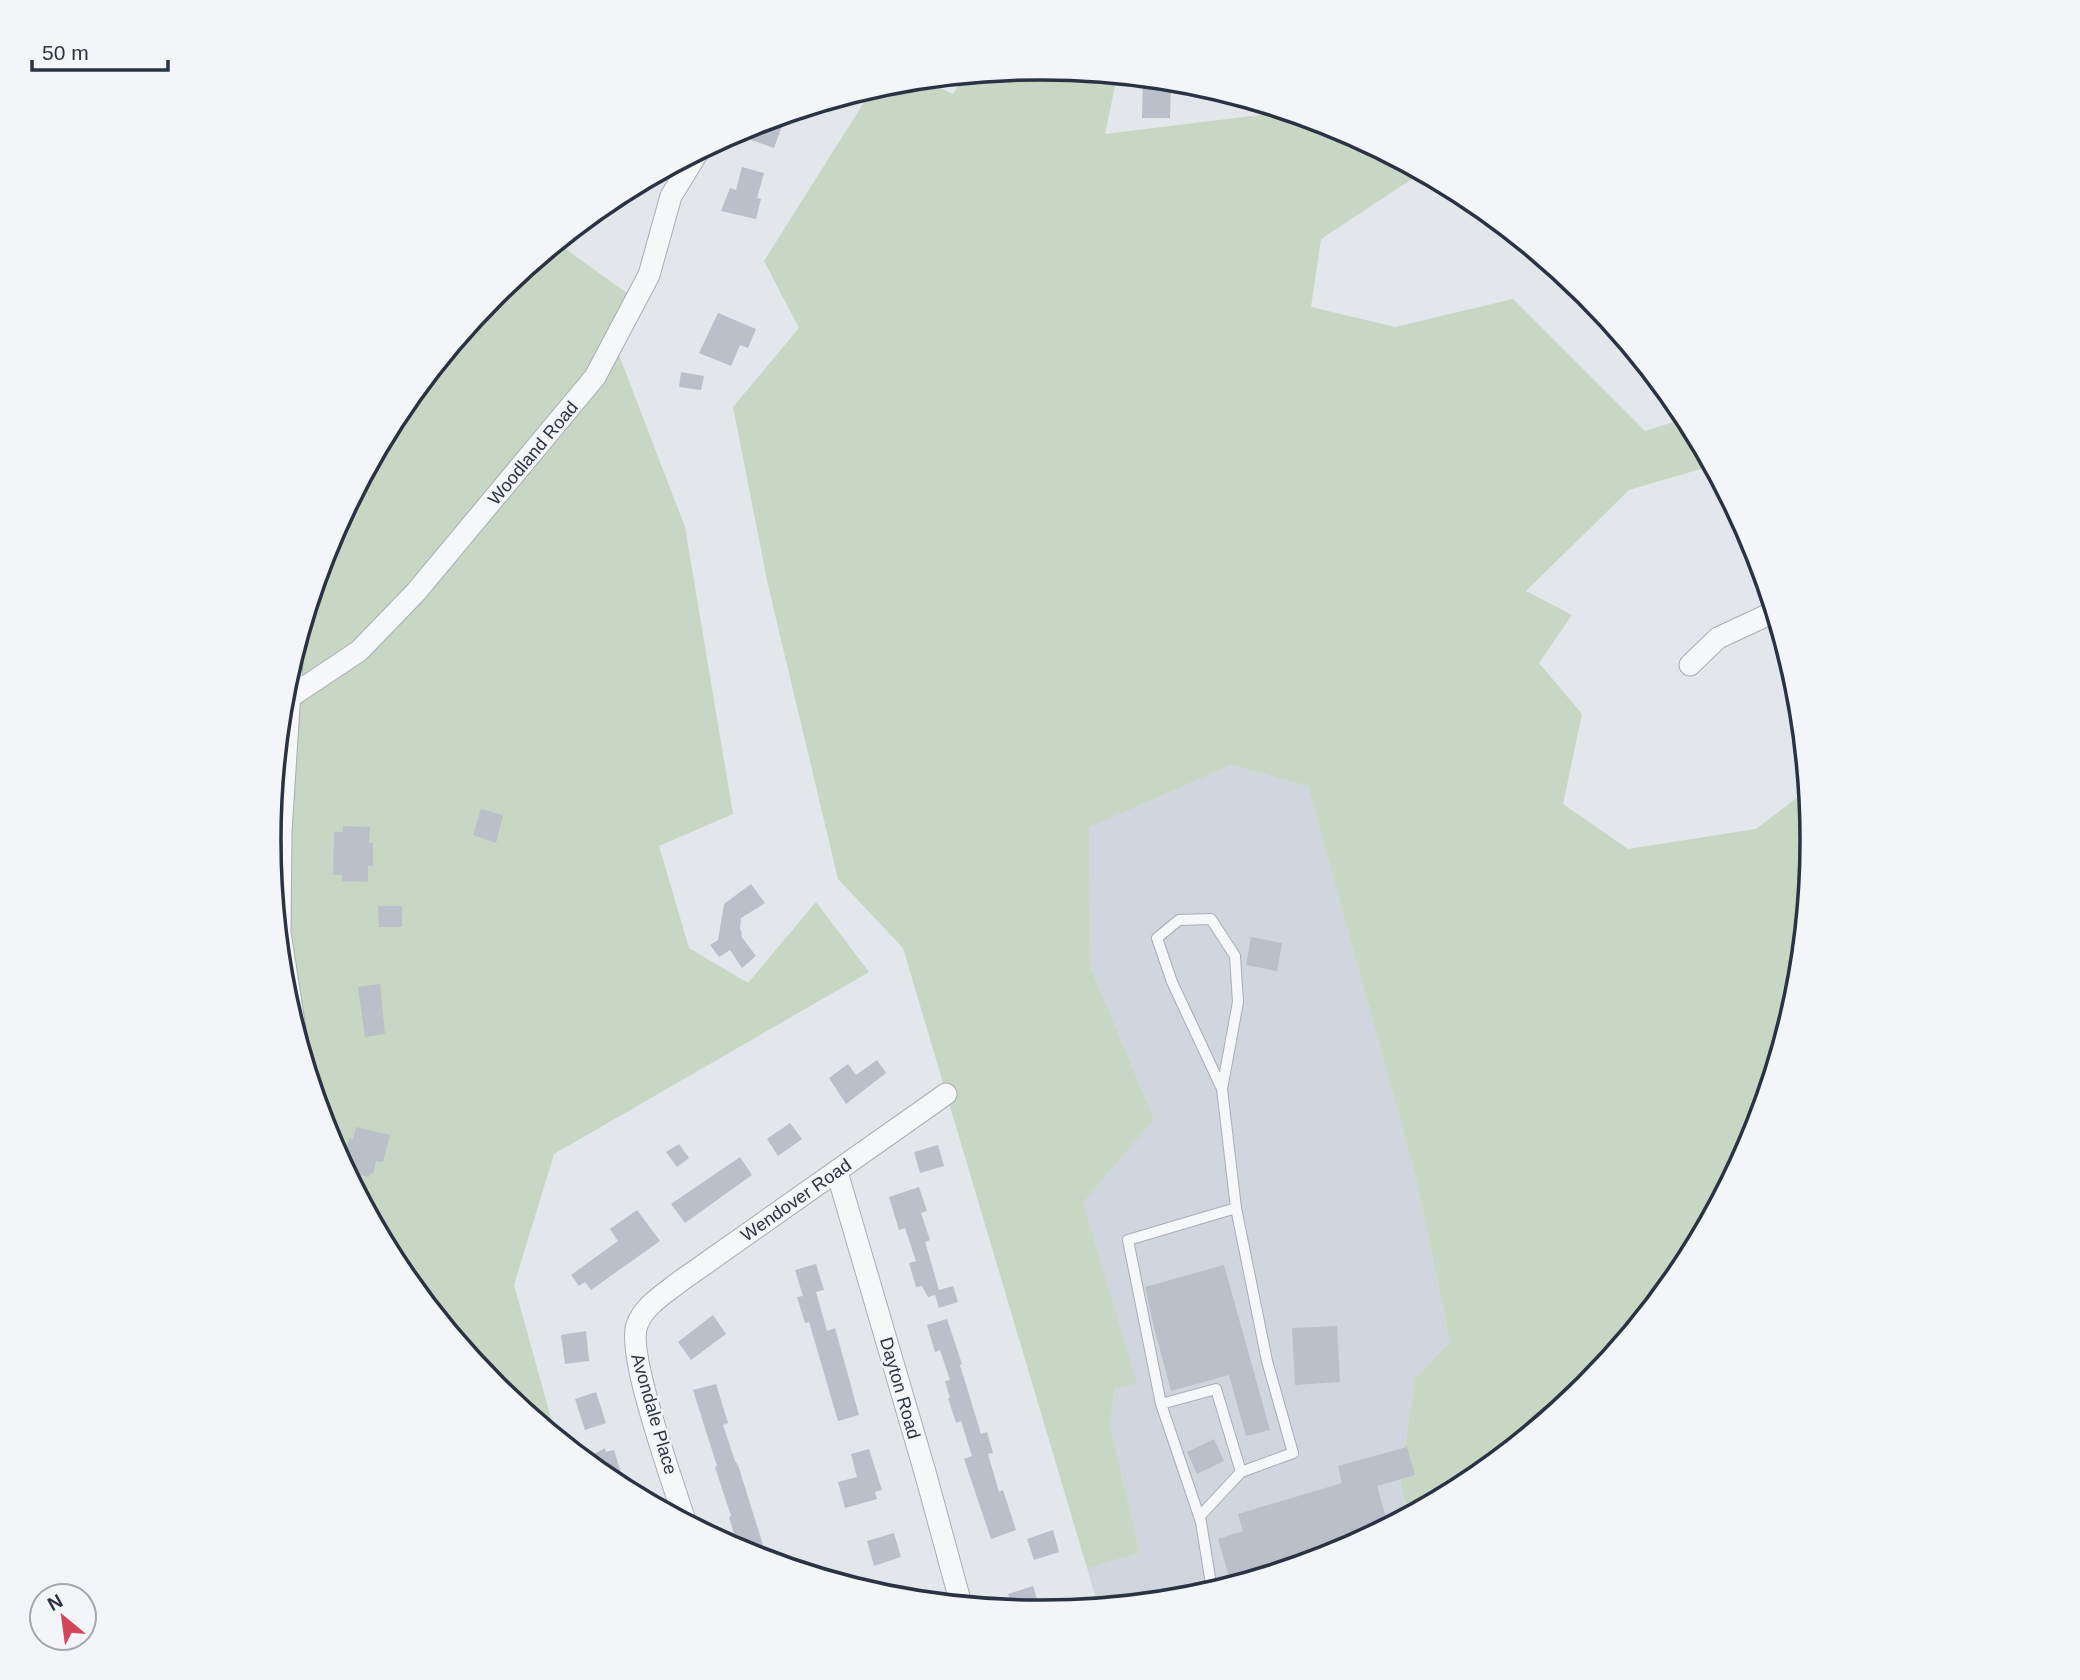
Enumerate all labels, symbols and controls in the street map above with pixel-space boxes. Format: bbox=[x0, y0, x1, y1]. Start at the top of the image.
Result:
scale bar bbox=[32, 28, 168, 72]
text: 50 m bbox=[42, 41, 89, 64]
street label: Woodland Road bbox=[484, 397, 582, 509]
street label: Wendover Road bbox=[737, 1155, 855, 1245]
street label: Dayton Road bbox=[876, 1335, 924, 1441]
street label: Avondale Place bbox=[627, 1351, 681, 1477]
north arrow bbox=[28, 1582, 98, 1652]
text: N bbox=[44, 1590, 66, 1615]

